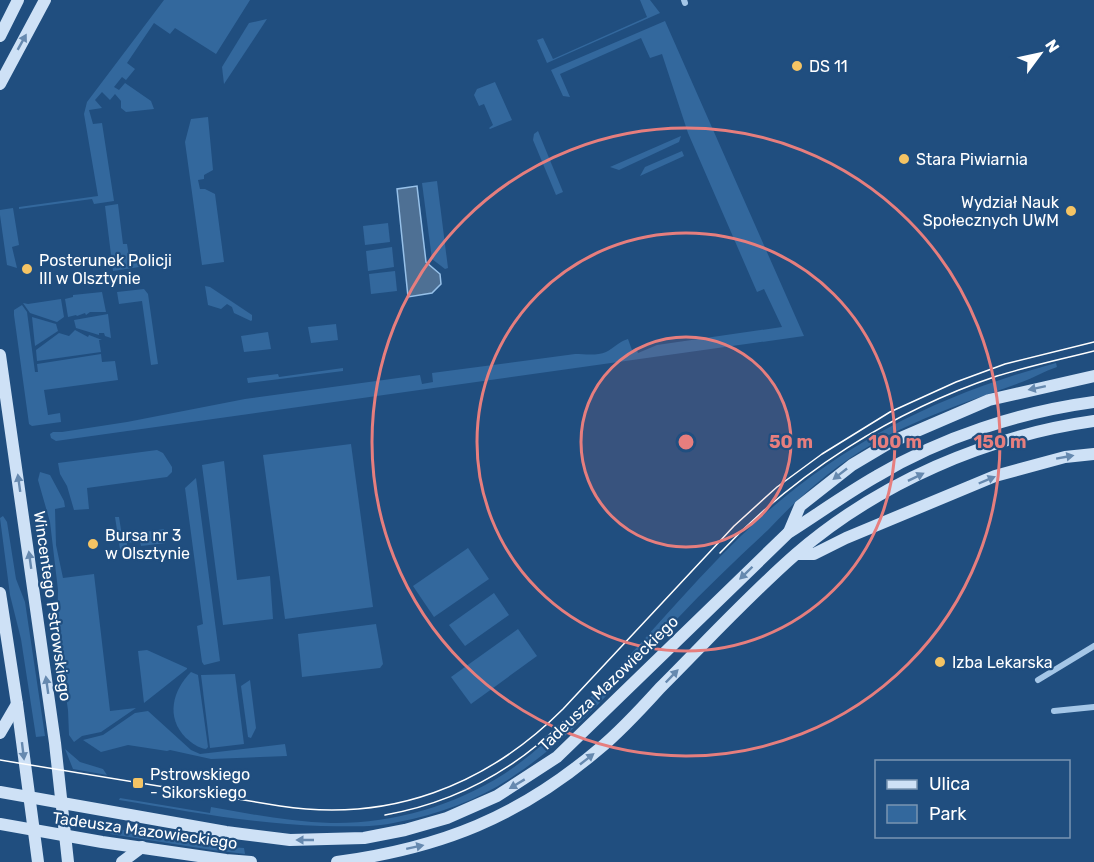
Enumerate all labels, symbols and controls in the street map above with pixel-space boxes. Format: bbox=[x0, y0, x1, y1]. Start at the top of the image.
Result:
north arrow bbox=[1010, 24, 1070, 84]
one-way arrow bbox=[17, 33, 27, 50]
text: N bbox=[1041, 36, 1063, 56]
place label: DS 11 bbox=[809, 57, 848, 76]
marker: DS 11 bbox=[790, 59, 804, 73]
place label: Stara Piwiarnia bbox=[916, 150, 1028, 169]
marker: Stara Piwiarnia bbox=[897, 152, 911, 166]
place label: Wydział Nauk Społecznych UWM bbox=[923, 193, 1060, 230]
marker: Wydział Nauk Społecznych UWM bbox=[1064, 204, 1078, 218]
place label: Posterunek Policji III w Olsztynie bbox=[39, 251, 172, 288]
marker: Posterunek Policji III w Olsztynie bbox=[20, 262, 34, 276]
one-way arrow bbox=[1027, 384, 1046, 393]
text: 50 m bbox=[769, 431, 813, 453]
text: 100 m bbox=[868, 431, 922, 453]
text: 150 m bbox=[973, 431, 1027, 453]
centre of rings bbox=[676, 432, 696, 452]
one-way arrow bbox=[1056, 453, 1075, 462]
one-way arrow bbox=[833, 468, 848, 480]
one-way arrow bbox=[908, 472, 925, 481]
one-way arrow bbox=[15, 473, 24, 492]
one-way arrow bbox=[978, 475, 996, 485]
street label: Wincentego Pstrowskiego bbox=[30, 510, 75, 702]
place label: Bursa nr 3 w Olsztynie bbox=[105, 526, 190, 563]
marker: Bursa nr 3 w Olsztynie bbox=[86, 537, 100, 551]
one-way arrow bbox=[25, 551, 34, 570]
one-way arrow bbox=[739, 566, 753, 580]
street label: Tadeusza Mazowieckiego bbox=[535, 612, 682, 755]
place label: Izba Lekarska bbox=[952, 653, 1053, 672]
marker: Izba Lekarska bbox=[933, 655, 947, 669]
one-way arrow bbox=[665, 670, 679, 684]
one-way arrow bbox=[42, 676, 51, 695]
one-way arrow bbox=[18, 741, 28, 760]
one-way arrow bbox=[579, 753, 594, 765]
legend bbox=[875, 760, 1070, 838]
place label: Pstrowskiego - Sikorskiego bbox=[150, 765, 250, 802]
text: Ulica bbox=[929, 773, 970, 795]
marker: Pstrowskiego - Sikorskiego bbox=[131, 776, 145, 790]
one-way arrow bbox=[508, 779, 525, 789]
text: Park bbox=[929, 803, 967, 825]
street label: Tadeusza Mazowieckiego bbox=[51, 808, 239, 853]
one-way arrow bbox=[296, 835, 315, 845]
one-way arrow bbox=[406, 842, 425, 851]

